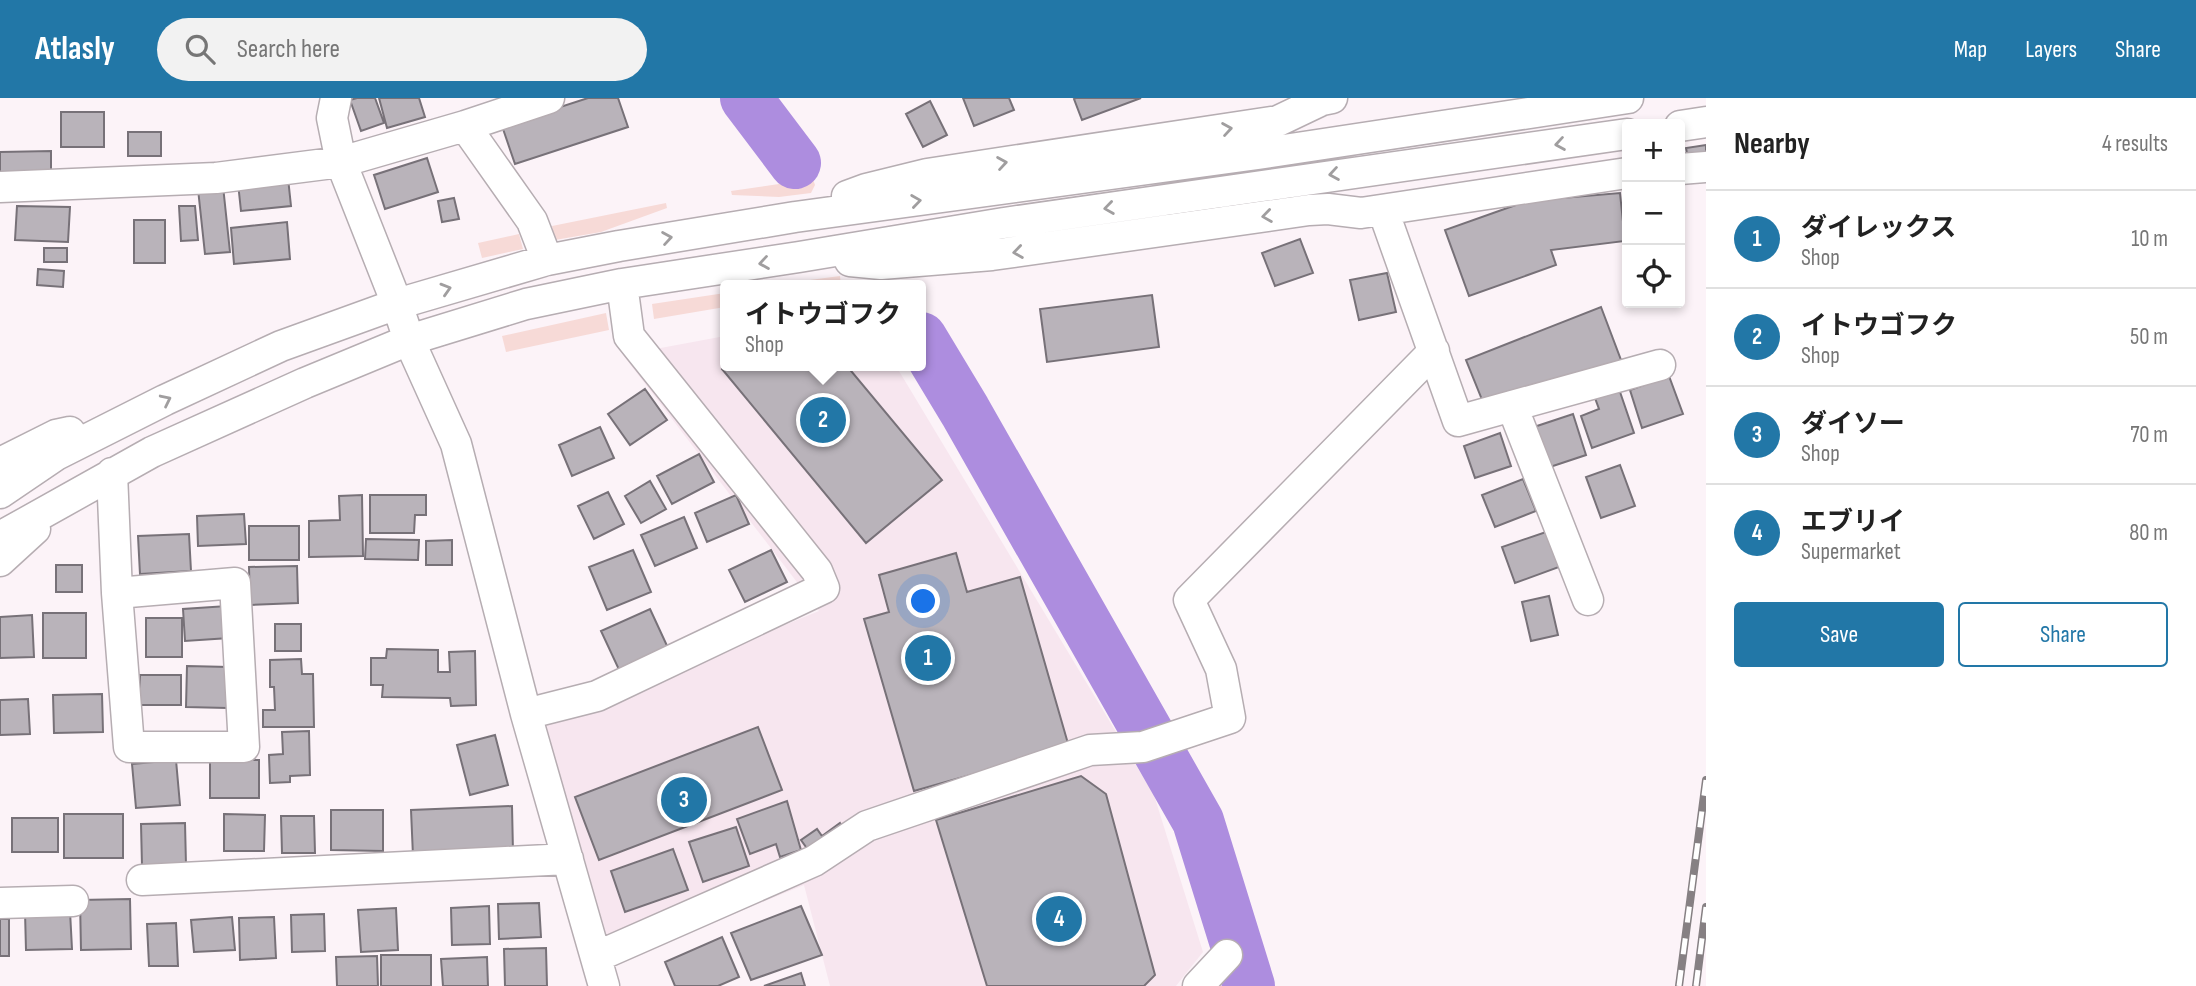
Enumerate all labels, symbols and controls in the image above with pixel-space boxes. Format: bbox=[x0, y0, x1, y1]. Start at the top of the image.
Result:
search box bbox=[157, 18, 647, 81]
text: Atlasly bbox=[35, 29, 115, 69]
icon: search bbox=[181, 30, 219, 68]
text: Search here bbox=[237, 34, 340, 65]
text: Map bbox=[1954, 35, 1987, 64]
text: Layers bbox=[2025, 35, 2077, 64]
text: Share bbox=[2115, 35, 2161, 64]
map controls bbox=[1622, 119, 1685, 308]
button: + bbox=[1622, 119, 1685, 182]
one-way arrow bbox=[1221, 122, 1233, 137]
text: Nearby bbox=[1734, 126, 1810, 162]
text: 4 results bbox=[2102, 130, 2168, 158]
one-way arrow bbox=[1554, 136, 1566, 151]
one-way arrow bbox=[996, 155, 1008, 170]
one-way arrow bbox=[1328, 166, 1340, 181]
button: − bbox=[1622, 182, 1685, 245]
one-way arrow bbox=[910, 194, 922, 209]
one-way arrow bbox=[1103, 200, 1115, 215]
one-way arrow bbox=[1261, 209, 1273, 224]
text: ダイレックス bbox=[1801, 213, 1956, 244]
text: 1 bbox=[1752, 225, 1762, 253]
text: 10 m bbox=[2131, 225, 2168, 253]
one-way arrow bbox=[661, 231, 673, 246]
one-way arrow bbox=[1012, 244, 1023, 259]
text: Shop bbox=[1801, 244, 1840, 272]
button: locate bbox=[1622, 245, 1685, 308]
one-way arrow bbox=[758, 255, 770, 270]
popup bbox=[720, 280, 926, 371]
one-way arrow bbox=[439, 283, 451, 298]
text: イトウゴフク bbox=[745, 300, 901, 331]
text: イトウゴフク bbox=[1801, 311, 1957, 342]
text: 2 bbox=[1752, 323, 1762, 351]
text: 50 m bbox=[2130, 323, 2168, 351]
text: Shop bbox=[745, 331, 784, 359]
text: Shop bbox=[1801, 342, 1840, 370]
one-way arrow bbox=[159, 394, 171, 408]
pin: 2 bbox=[800, 394, 846, 446]
text: ダイソー bbox=[1801, 409, 1905, 440]
text: 3 bbox=[1752, 421, 1762, 449]
text: 70 m bbox=[2130, 421, 2168, 449]
text: Shop bbox=[1801, 440, 1840, 468]
text: エブリイ bbox=[1801, 507, 1905, 538]
text: 4 bbox=[1752, 519, 1762, 547]
text: 80 m bbox=[2129, 519, 2168, 547]
text: Supermarket bbox=[1801, 538, 1901, 566]
your location bbox=[906, 584, 940, 618]
button: Save bbox=[1734, 602, 1944, 667]
button: Share bbox=[1958, 602, 2168, 667]
pin: 1 bbox=[905, 632, 951, 684]
pin: 3 bbox=[661, 774, 707, 826]
pin: 4 bbox=[1036, 893, 1082, 945]

